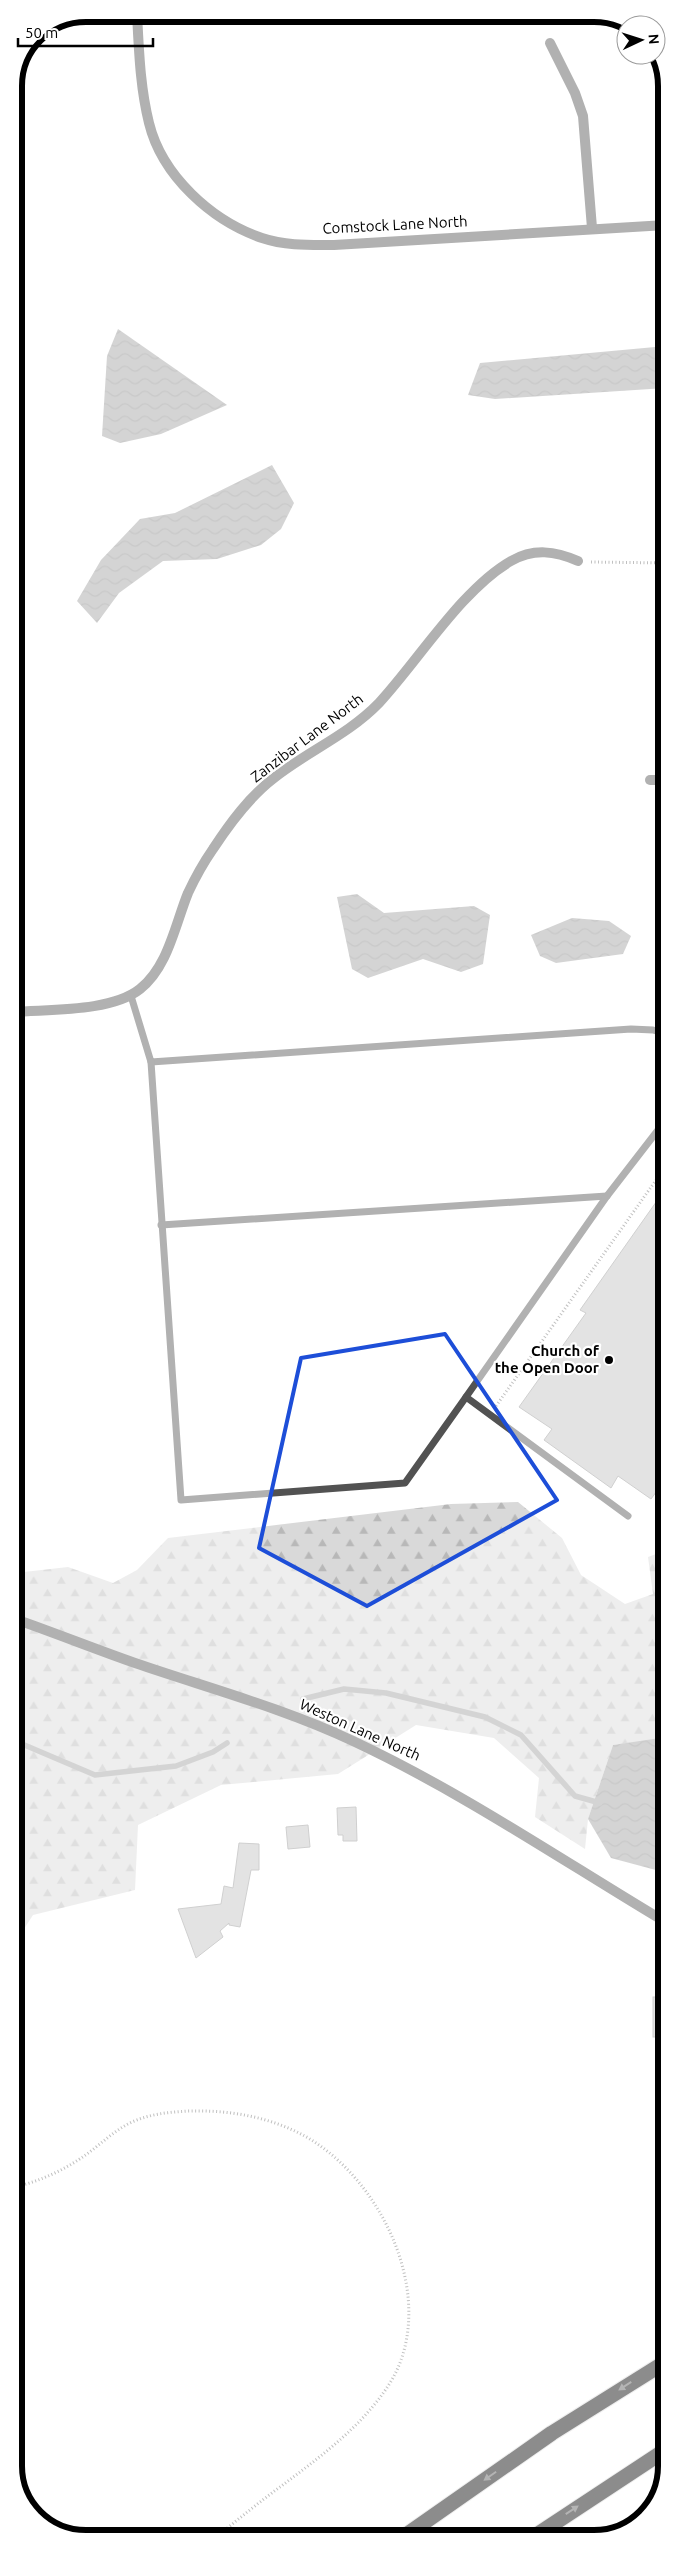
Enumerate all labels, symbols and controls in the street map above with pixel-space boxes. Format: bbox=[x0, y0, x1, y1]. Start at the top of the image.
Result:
scale bar bbox=[18, 15, 152, 47]
north arrow bbox=[616, 15, 666, 65]
text: 50 m bbox=[25, 24, 58, 41]
text: N bbox=[646, 33, 662, 45]
street label: Comstock Lane North bbox=[322, 212, 468, 237]
street label: Zanzibar Lane North bbox=[247, 690, 366, 785]
place label: Church of the Open Door bbox=[495, 1342, 600, 1376]
marker: Church of the Open Door bbox=[603, 1354, 615, 1366]
street label: Weston Lane North bbox=[297, 1695, 423, 1764]
one-way arrow bbox=[619, 2381, 632, 2391]
one-way arrow bbox=[483, 2471, 497, 2481]
one-way arrow bbox=[566, 2505, 579, 2515]

